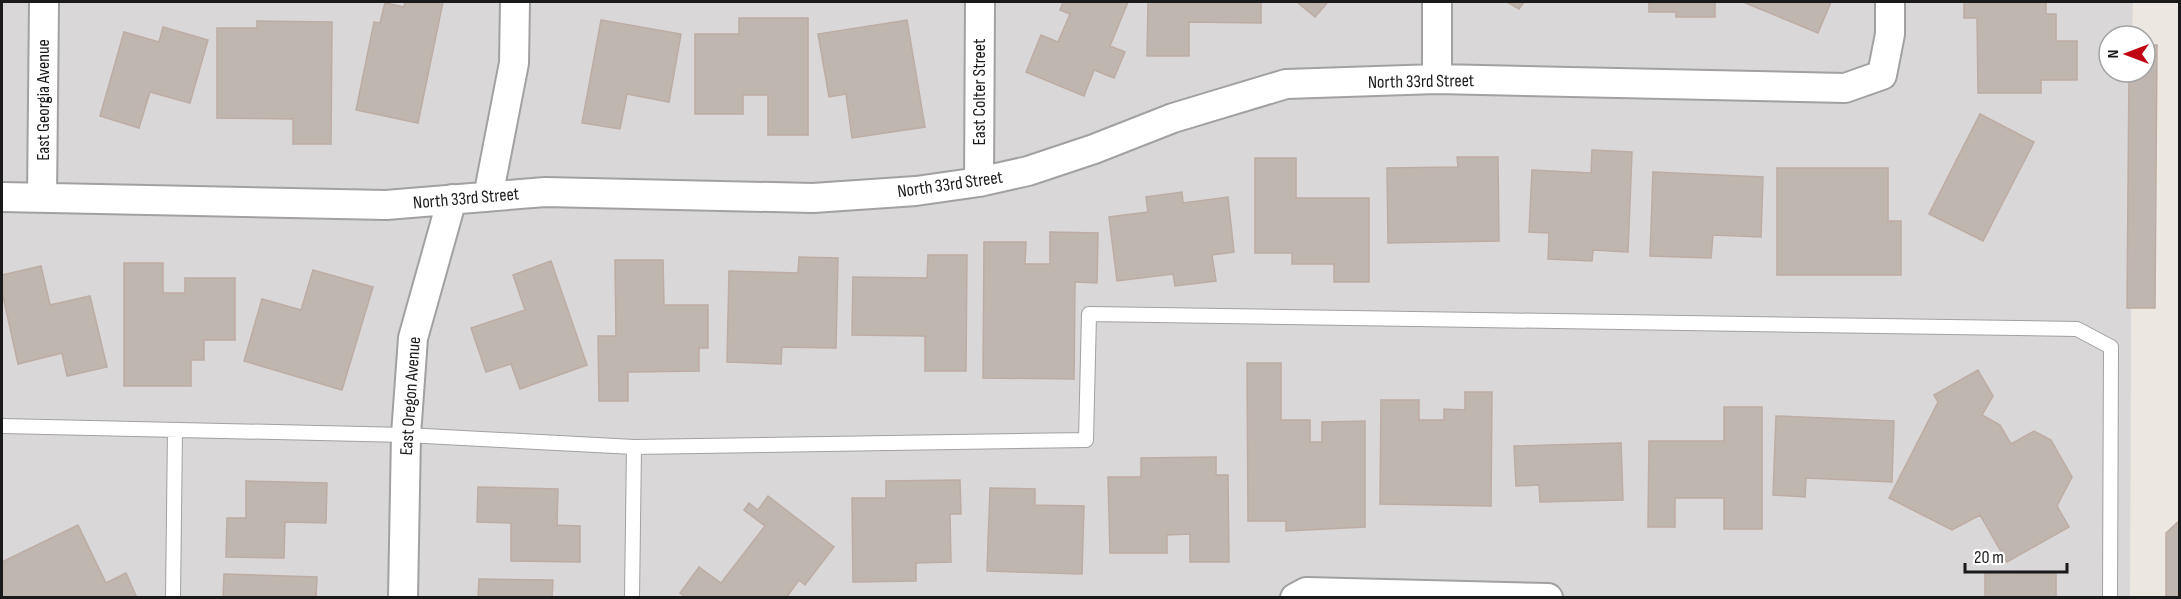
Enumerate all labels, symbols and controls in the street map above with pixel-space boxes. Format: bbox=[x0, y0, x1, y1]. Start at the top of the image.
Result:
north arrow bbox=[2097, 24, 2157, 84]
street label: East Colter Street bbox=[969, 38, 990, 145]
street label: East Georgia Avenue bbox=[33, 39, 54, 161]
text: N bbox=[2104, 50, 2123, 58]
street label: North 33rd Street bbox=[1368, 70, 1475, 93]
street label: North 33rd Street bbox=[896, 167, 1005, 202]
street label: North 33rd Street bbox=[412, 183, 520, 214]
street label: East Oregon Avenue bbox=[396, 336, 425, 456]
scale bar bbox=[1965, 536, 2067, 574]
text: 20 m bbox=[1974, 547, 2004, 568]

